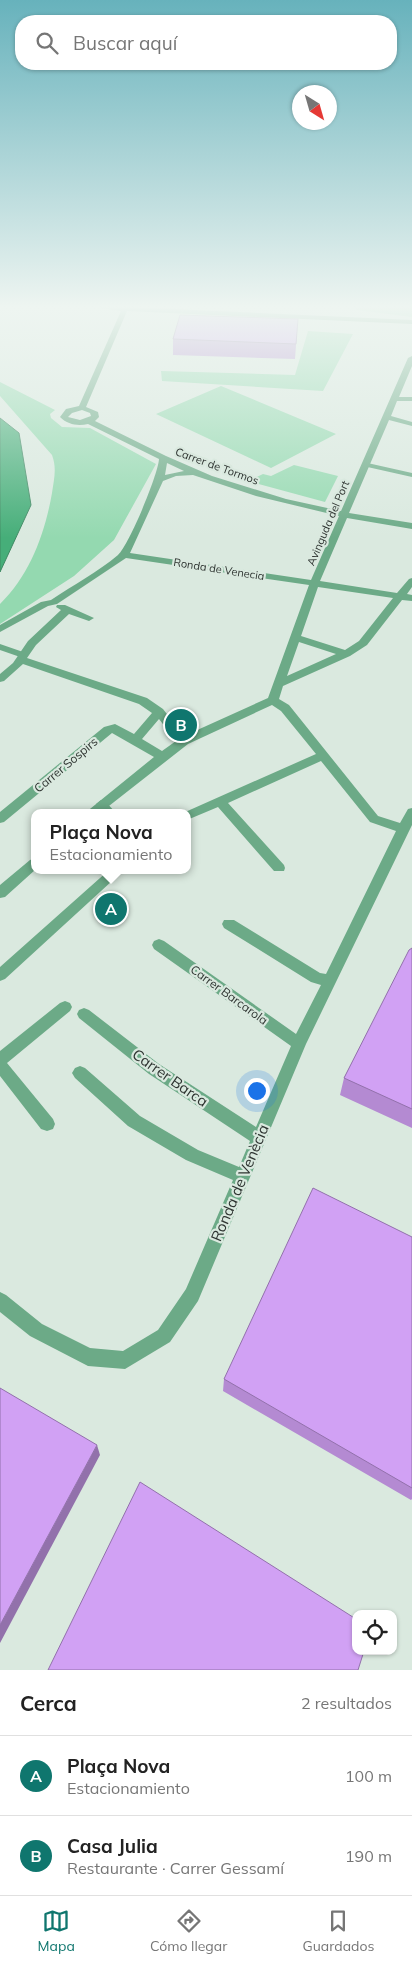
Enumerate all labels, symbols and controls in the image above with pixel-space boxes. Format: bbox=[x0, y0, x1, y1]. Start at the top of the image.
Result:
search box bbox=[15, 15, 397, 70]
icon: search bbox=[33, 29, 61, 57]
text: Buscar aquí bbox=[73, 31, 177, 55]
north arrow bbox=[292, 85, 337, 130]
street label: Carrer de Tormos bbox=[173, 444, 261, 488]
street label: Avinguda del Port bbox=[304, 478, 352, 568]
street label: Ronda de Venecia bbox=[173, 555, 265, 583]
pin: B bbox=[165, 706, 197, 744]
street label: Carrer Sospirs bbox=[31, 734, 101, 796]
popup bbox=[31, 809, 191, 874]
text: Plaça Nova bbox=[50, 820, 153, 844]
text: Estacionamiento bbox=[50, 844, 172, 864]
pin: A bbox=[95, 890, 127, 928]
street label: Carrer Barcarola bbox=[188, 962, 271, 1028]
street label: Carrer Barca bbox=[129, 1044, 212, 1111]
your location bbox=[244, 1078, 270, 1104]
street label: Ronda de Venècia bbox=[206, 1121, 273, 1244]
map controls bbox=[352, 1610, 397, 1655]
button: locate bbox=[352, 1610, 397, 1655]
text: Cerca bbox=[20, 1690, 77, 1716]
text: 2 resultados bbox=[301, 1693, 392, 1713]
text: Plaça Nova bbox=[67, 1754, 170, 1778]
text: A bbox=[30, 1766, 42, 1786]
text: 100 m bbox=[345, 1766, 392, 1786]
text: Estacionamiento bbox=[67, 1778, 190, 1798]
text: Casa Julia bbox=[67, 1834, 158, 1858]
text: B bbox=[30, 1846, 42, 1866]
text: 190 m bbox=[345, 1846, 392, 1866]
text: Restaurante · Carrer Gessamí bbox=[67, 1858, 284, 1878]
tab: Mapa bbox=[38, 1907, 75, 1955]
tab: Cómo llegar bbox=[150, 1907, 227, 1955]
tab: Guardados bbox=[303, 1907, 374, 1955]

